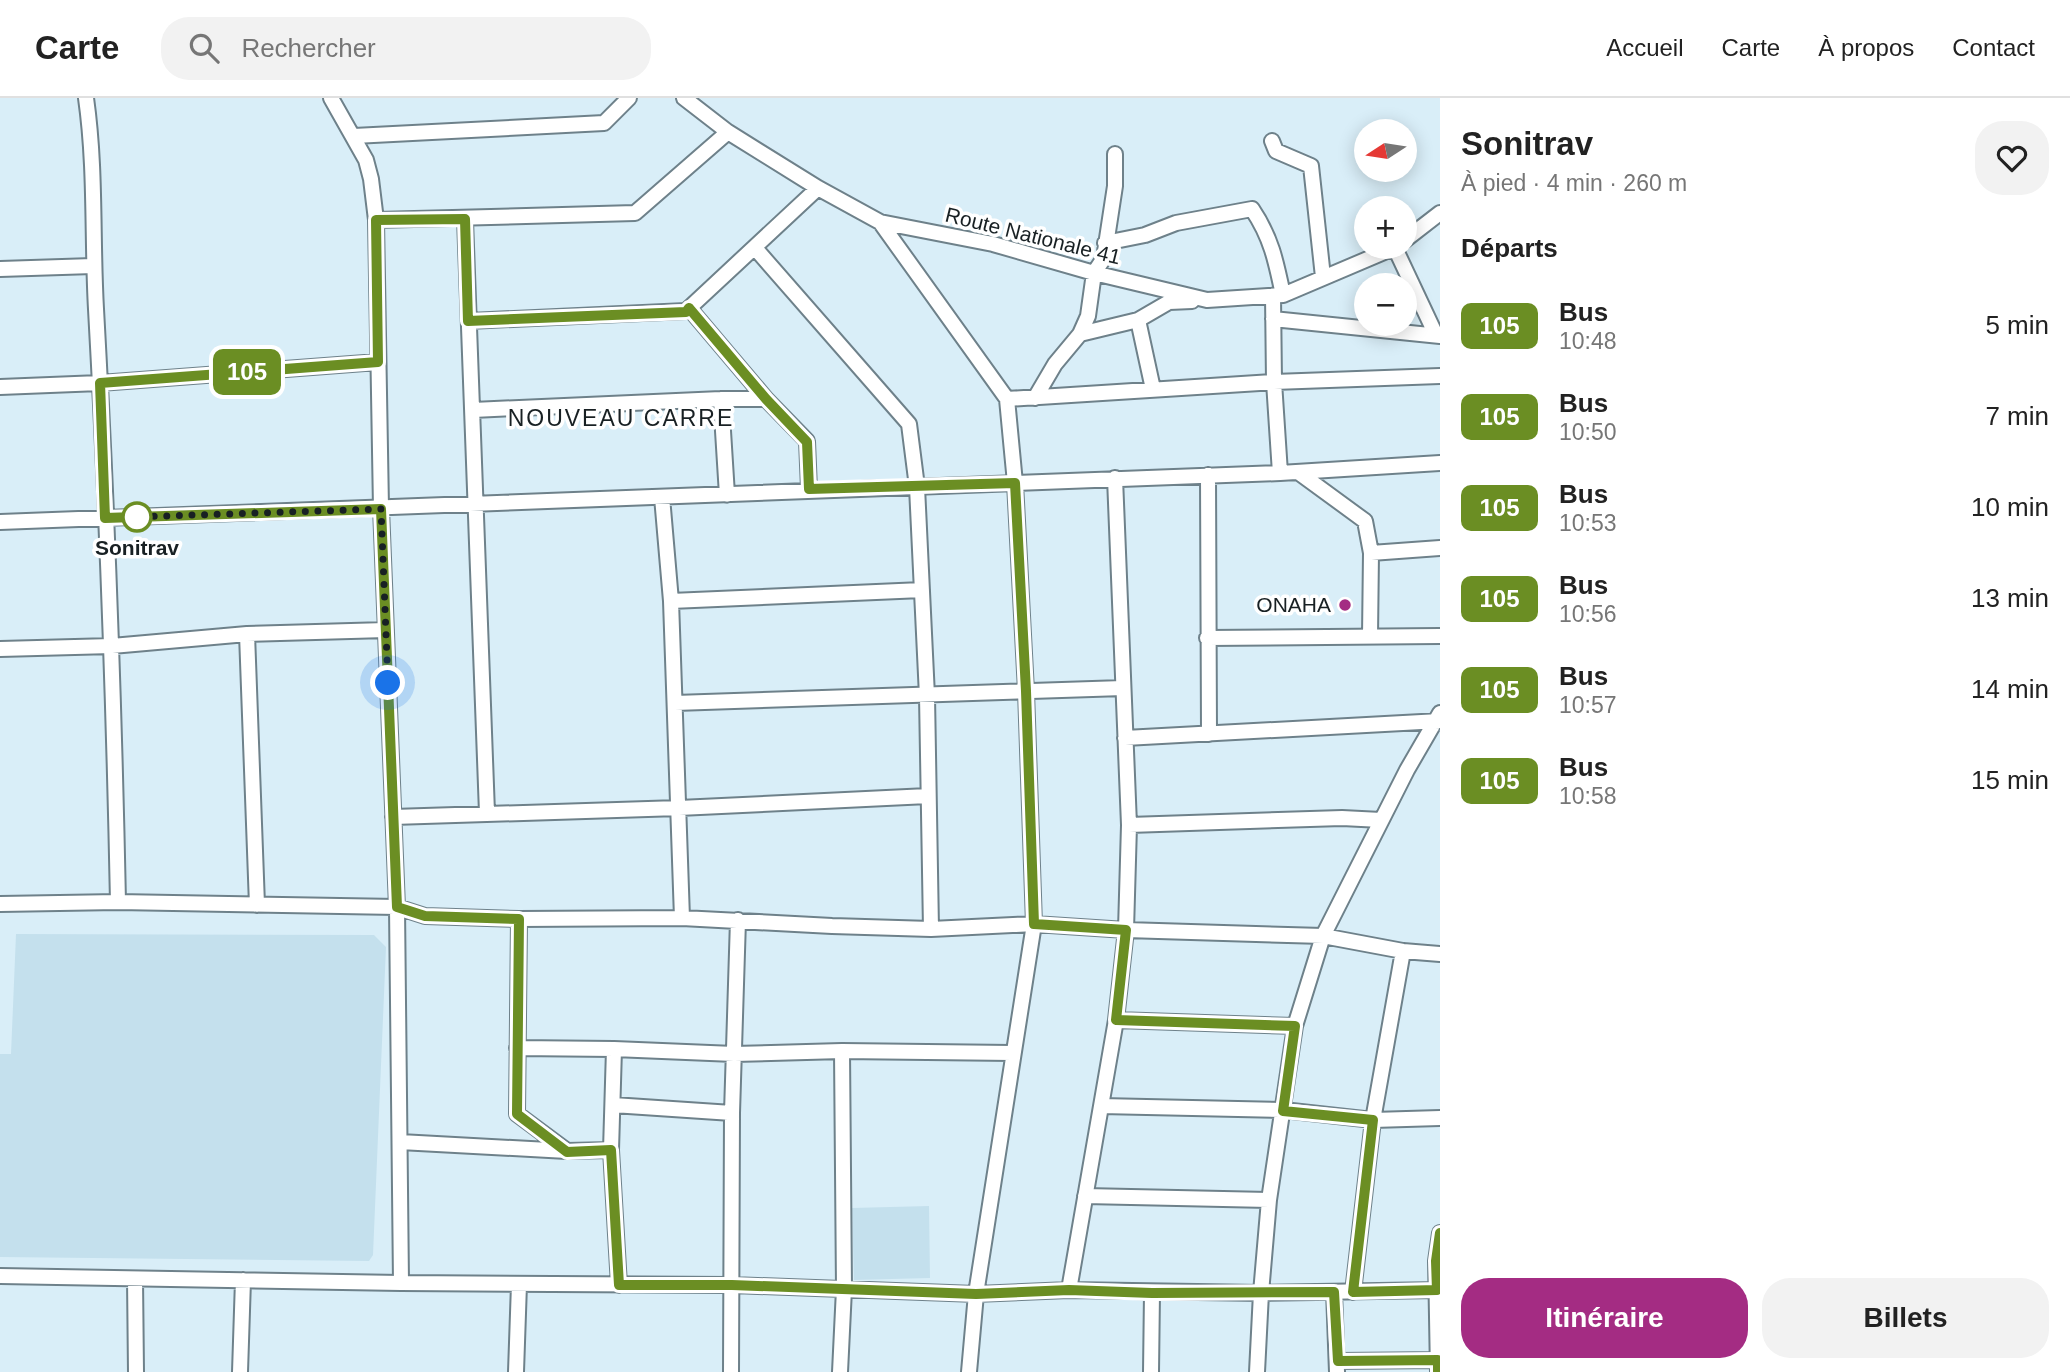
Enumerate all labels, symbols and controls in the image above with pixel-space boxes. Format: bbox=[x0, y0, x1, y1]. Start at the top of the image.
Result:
search box bbox=[161, 17, 651, 80]
text: Carte bbox=[35, 29, 119, 66]
icon: search bbox=[185, 29, 223, 67]
text: Rechercher bbox=[241, 33, 376, 63]
text: Accueil bbox=[1606, 34, 1684, 61]
text: Carte bbox=[1722, 34, 1780, 61]
text: À propos bbox=[1818, 34, 1914, 61]
text: Contact bbox=[1952, 34, 2035, 61]
north arrow bbox=[1354, 119, 1418, 182]
map controls bbox=[1354, 119, 1417, 336]
button: heart bbox=[1975, 121, 2049, 195]
text: Sonitrav bbox=[1461, 125, 1593, 162]
text: À pied · 4 min · 260 m bbox=[1461, 170, 1687, 196]
button: + bbox=[1354, 196, 1417, 259]
street label: Route Nationale 41 bbox=[943, 203, 1123, 268]
text: Départs bbox=[1461, 233, 1558, 263]
button: − bbox=[1354, 273, 1417, 336]
text: Bus bbox=[1559, 297, 1608, 327]
text: 5 min bbox=[1985, 310, 2049, 340]
text: 105 bbox=[1479, 312, 1520, 339]
text: 10:48 bbox=[1559, 328, 1617, 354]
line badge: 105 bbox=[207, 349, 287, 395]
text: 105 bbox=[227, 358, 267, 385]
text: Bus bbox=[1559, 388, 1608, 418]
text: 7 min bbox=[1985, 401, 2049, 431]
text: 105 bbox=[1479, 403, 1520, 430]
district label: NOUVEAU CARRE bbox=[508, 405, 734, 431]
text: 10:50 bbox=[1559, 419, 1617, 445]
text: Bus bbox=[1559, 479, 1608, 509]
text: 10 min bbox=[1971, 492, 2049, 522]
text: 105 bbox=[1479, 494, 1520, 521]
marker: Sonitrav bbox=[122, 502, 152, 532]
text: 10:53 bbox=[1559, 510, 1617, 536]
place label: Sonitrav bbox=[95, 536, 179, 559]
text: Bus bbox=[1559, 570, 1608, 600]
text: 13 min bbox=[1971, 583, 2049, 613]
text: 105 bbox=[1479, 585, 1520, 612]
place label: ONAHA bbox=[1256, 593, 1331, 616]
marker: ONAHA bbox=[1337, 597, 1353, 613]
text: 10:56 bbox=[1559, 601, 1617, 627]
text: Bus bbox=[1559, 661, 1608, 691]
your location bbox=[370, 665, 405, 700]
text: 14 min bbox=[1971, 674, 2049, 704]
text: 105 bbox=[1479, 676, 1520, 703]
text: 10:57 bbox=[1559, 692, 1617, 718]
text: Bus bbox=[1559, 752, 1608, 782]
text: 15 min bbox=[1971, 765, 2049, 795]
text: 105 bbox=[1479, 767, 1520, 794]
text: 10:58 bbox=[1559, 783, 1617, 809]
button: Itinéraire bbox=[1461, 1278, 1748, 1358]
button: Billets bbox=[1762, 1278, 2049, 1358]

